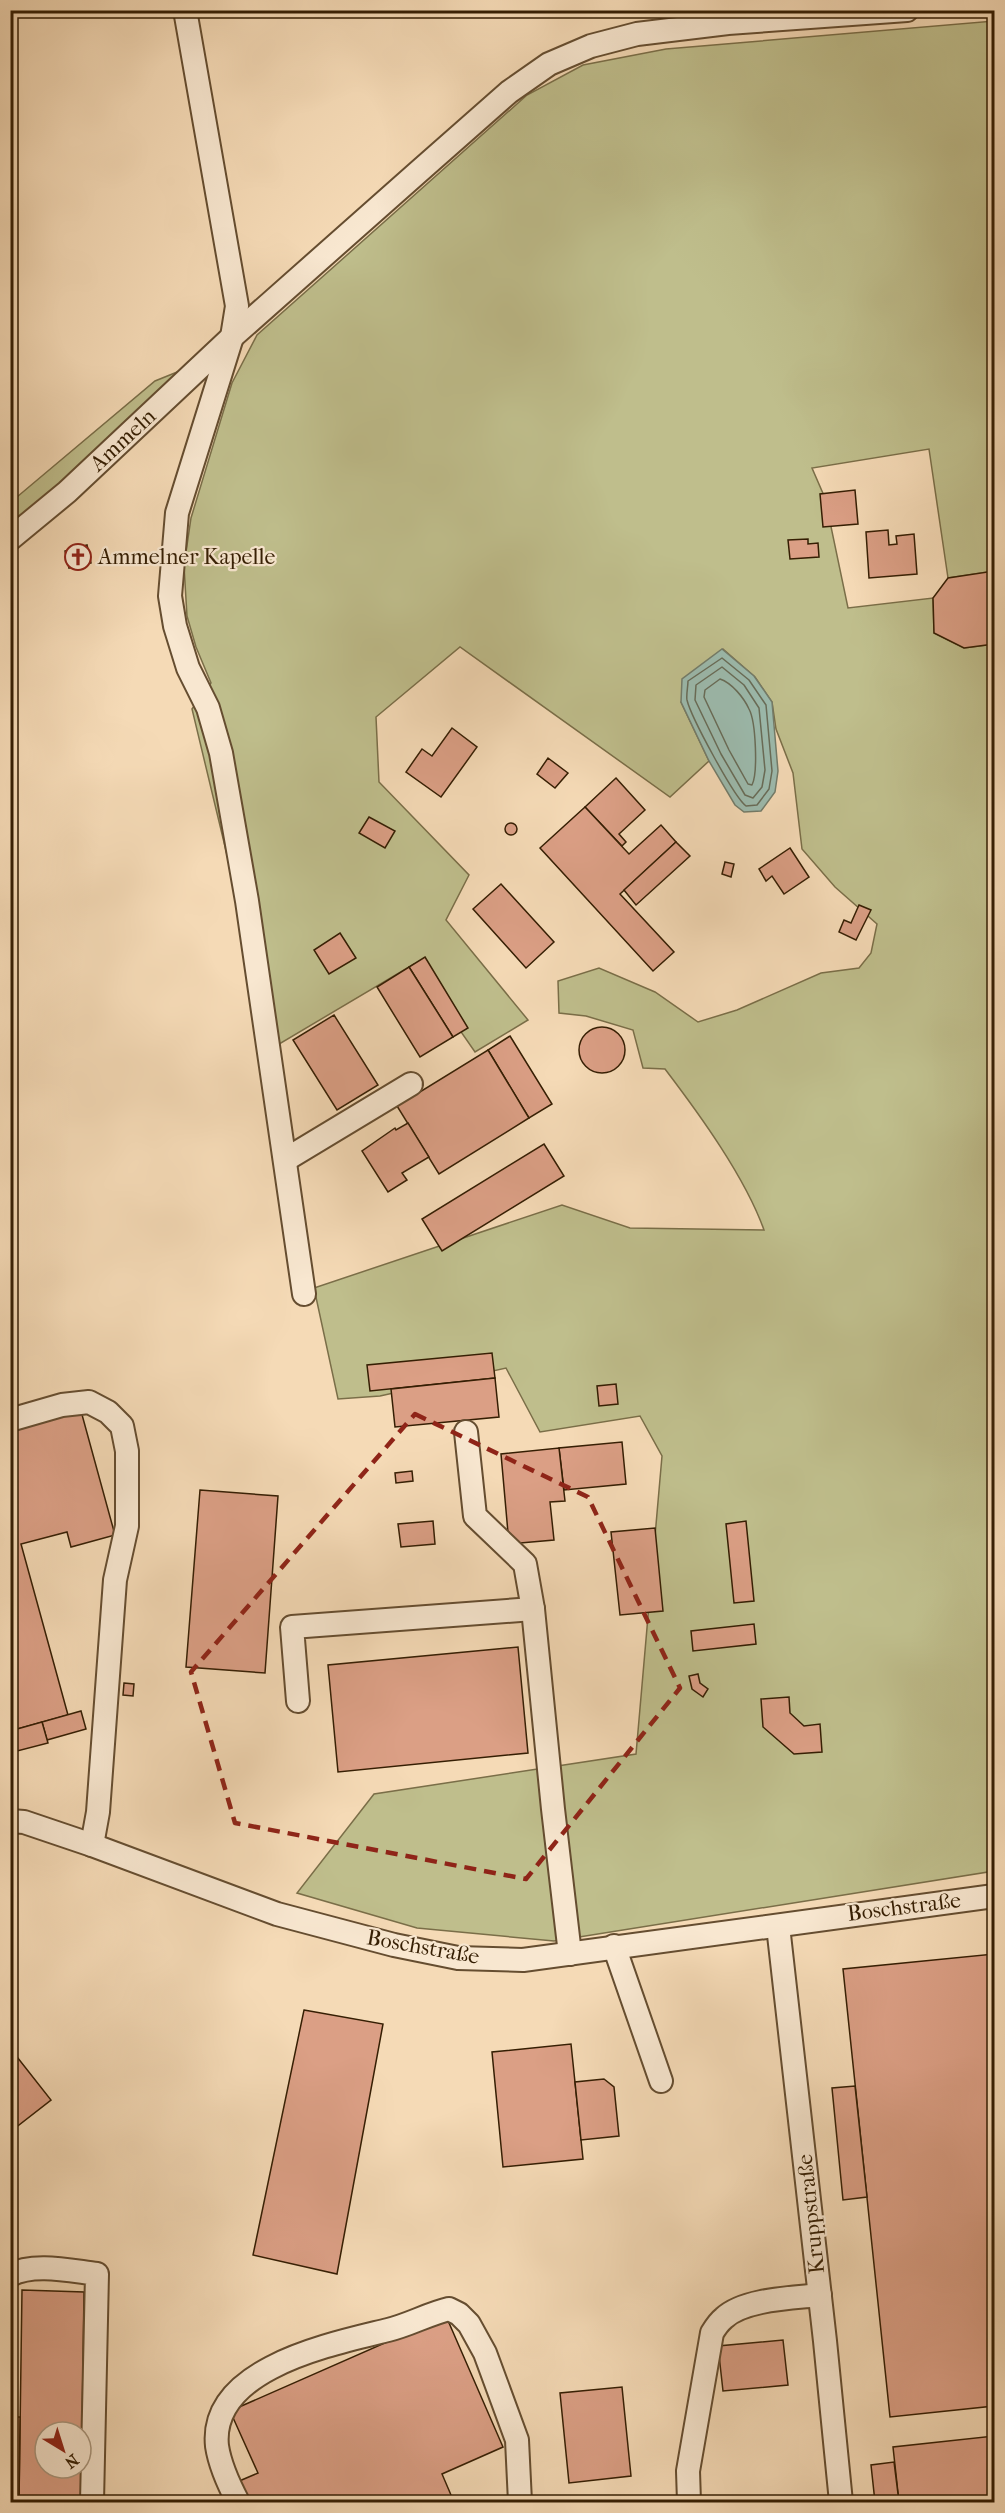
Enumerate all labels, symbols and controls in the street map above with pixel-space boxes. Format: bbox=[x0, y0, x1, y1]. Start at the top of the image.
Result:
street label: Ammeln bbox=[84, 403, 161, 478]
church icon: Ammelner Kapelle bbox=[63, 542, 93, 572]
place label: Ammelner Kapelle bbox=[97, 544, 275, 570]
street label: Boschstraße bbox=[846, 1887, 962, 1927]
street label: Boschstraße bbox=[365, 1924, 482, 1970]
street label: Kruppstraße bbox=[792, 2153, 830, 2275]
north arrow bbox=[33, 2420, 93, 2480]
text: N bbox=[61, 2450, 83, 2473]

